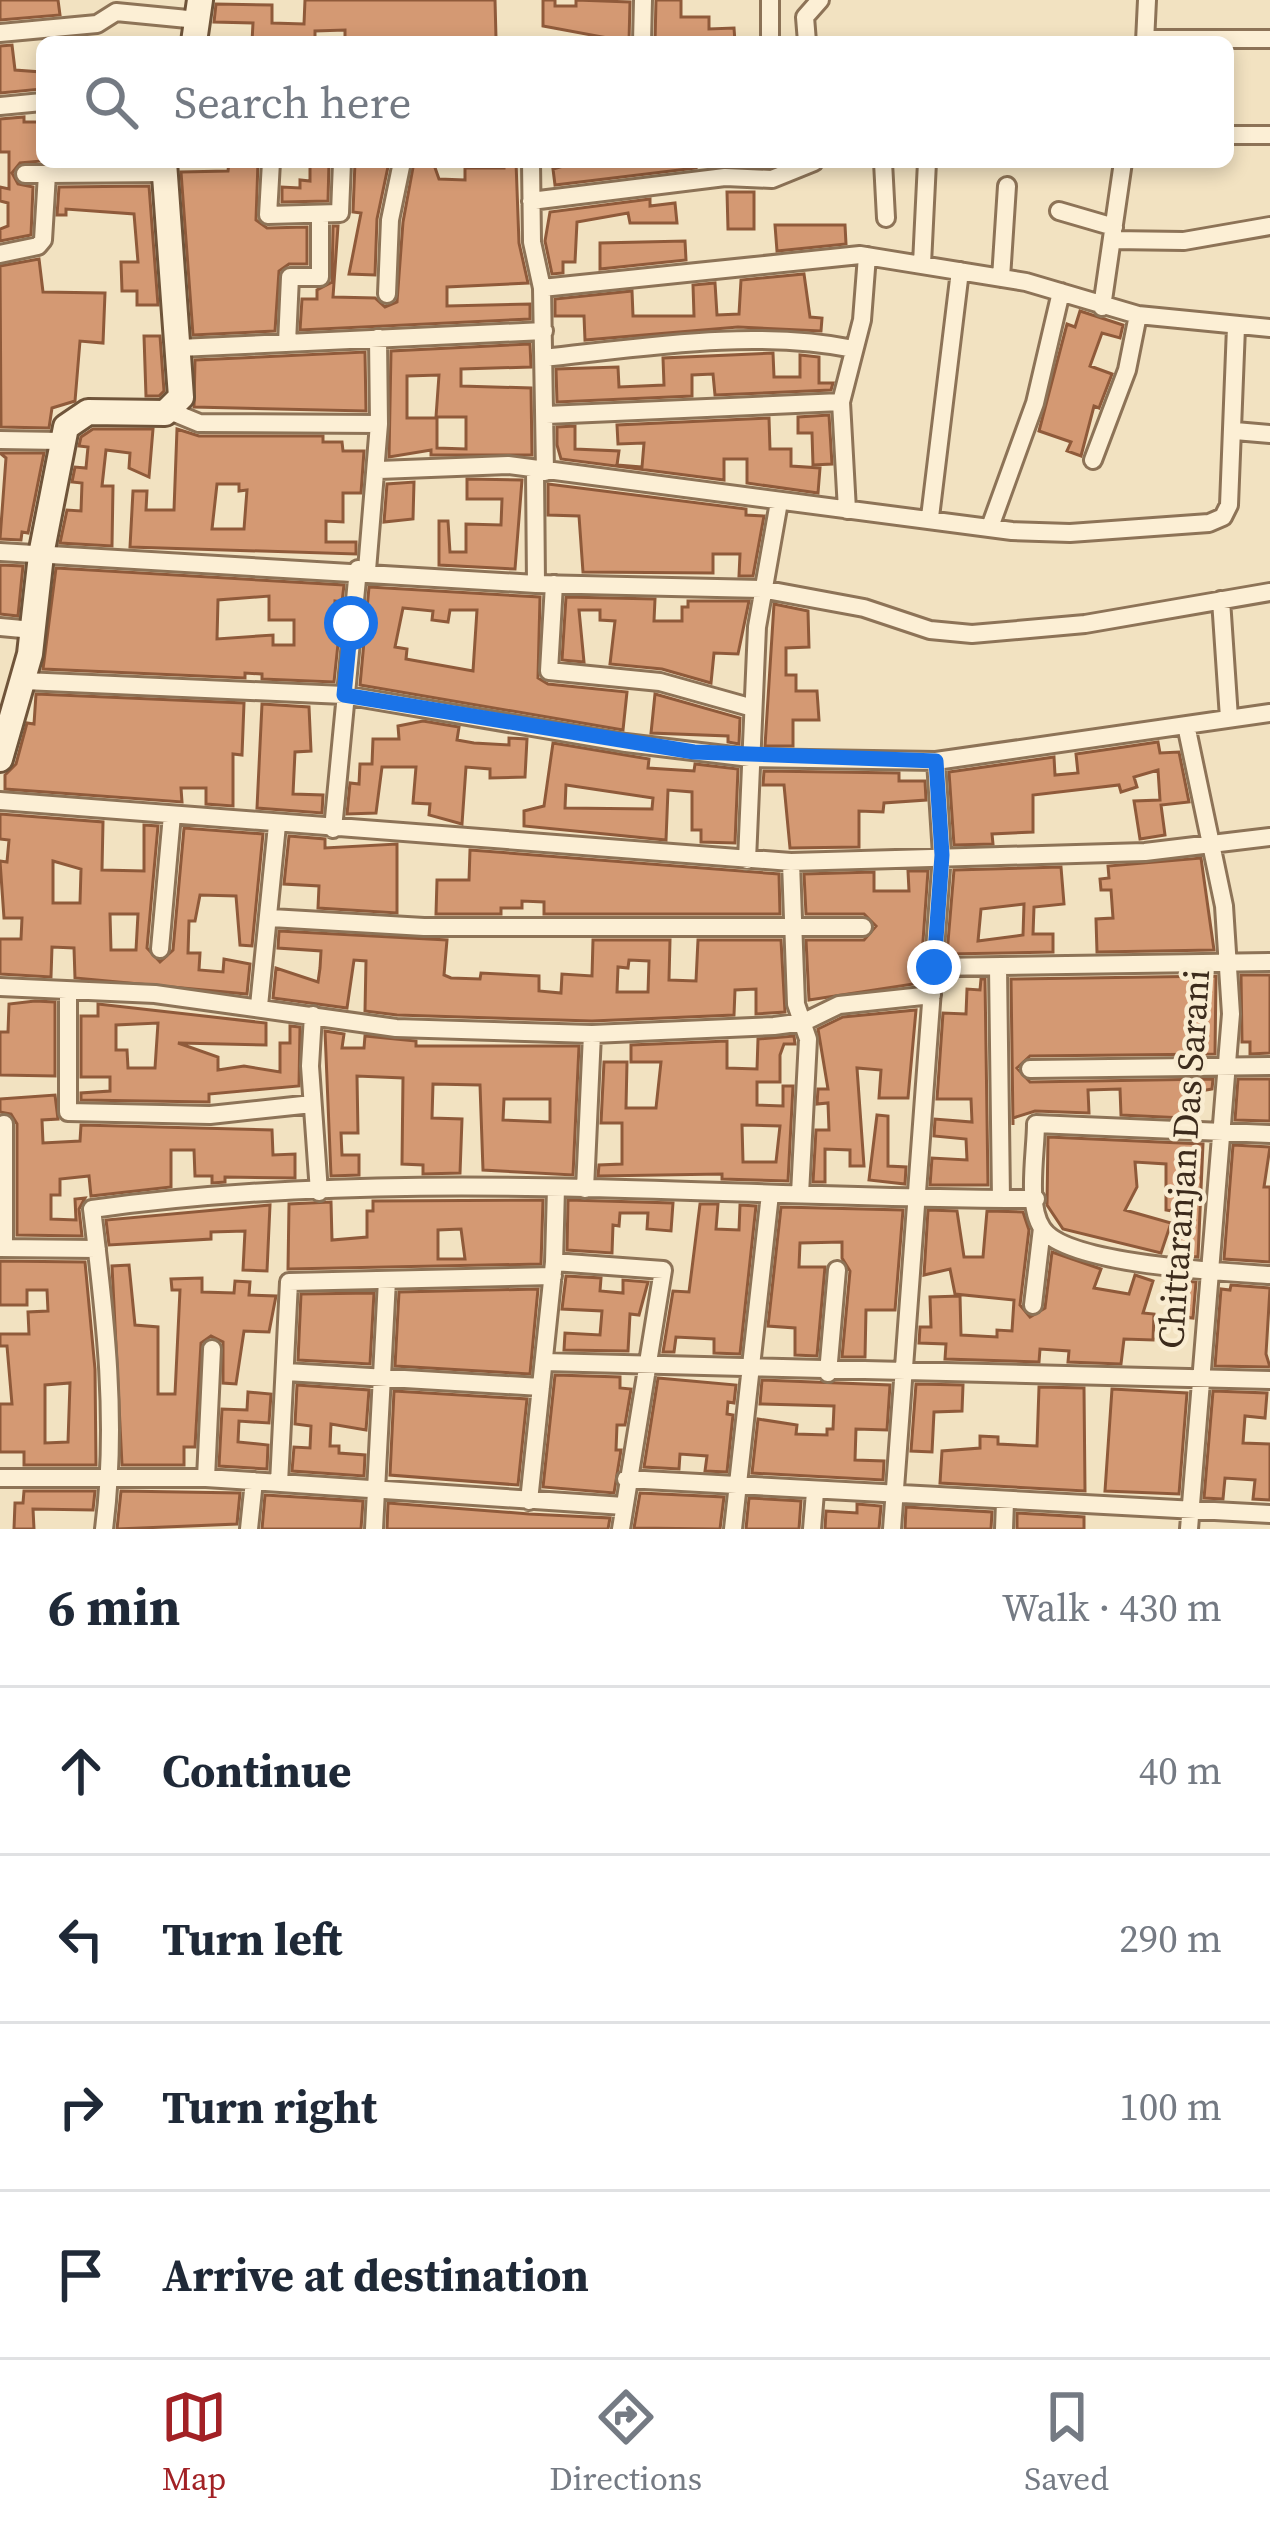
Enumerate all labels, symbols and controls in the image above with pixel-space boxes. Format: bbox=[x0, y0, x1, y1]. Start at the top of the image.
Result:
search box bbox=[36, 36, 1234, 168]
icon: search bbox=[78, 69, 144, 135]
text: Search here bbox=[174, 71, 411, 133]
route start bbox=[324, 596, 378, 650]
route end bbox=[907, 940, 961, 994]
street label: Chittaranjan Das Sarani bbox=[1146, 968, 1221, 1350]
text: 6 min bbox=[48, 1572, 180, 1642]
text: Walk · 430 m bbox=[1002, 1581, 1222, 1634]
icon: ahead bbox=[48, 1738, 114, 1804]
text: Continue bbox=[162, 1740, 351, 1802]
text: 40 m bbox=[1139, 1744, 1222, 1797]
icon: left bbox=[48, 1906, 114, 1972]
text: Turn left bbox=[162, 1908, 342, 1970]
text: 290 m bbox=[1119, 1912, 1222, 1965]
icon: right bbox=[48, 2074, 114, 2140]
text: Turn right bbox=[162, 2076, 377, 2138]
text: 100 m bbox=[1119, 2080, 1222, 2133]
icon: arrive bbox=[48, 2242, 114, 2308]
text: Arrive at destination bbox=[162, 2244, 589, 2306]
tab: Map bbox=[161, 2384, 227, 2501]
tab: Directions bbox=[549, 2384, 702, 2501]
tab: Saved bbox=[1024, 2384, 1109, 2501]

